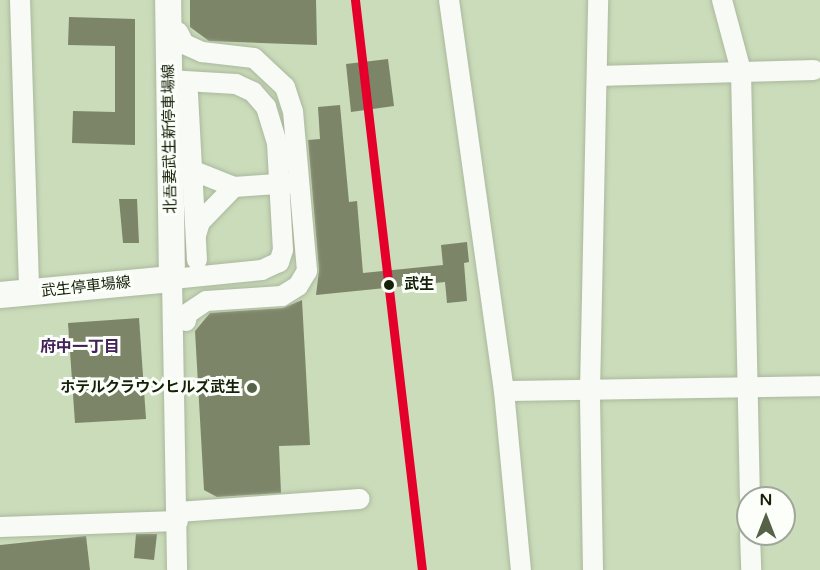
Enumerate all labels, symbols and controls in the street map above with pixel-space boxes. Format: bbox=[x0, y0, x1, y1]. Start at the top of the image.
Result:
street label: 北吾妻武生新停車場線 bbox=[160, 64, 180, 214]
street label: 武生停車場線 bbox=[40, 273, 132, 301]
marker: 武生 bbox=[379, 275, 399, 295]
place label: 武生 bbox=[404, 276, 434, 294]
district label: 府中一丁目 bbox=[40, 337, 120, 357]
place label: ホテルクラウンヒルズ武生 bbox=[60, 379, 240, 397]
marker: ホテルクラウンヒルズ武生 bbox=[245, 381, 259, 395]
north arrow bbox=[736, 486, 796, 546]
text: N bbox=[760, 490, 772, 510]

